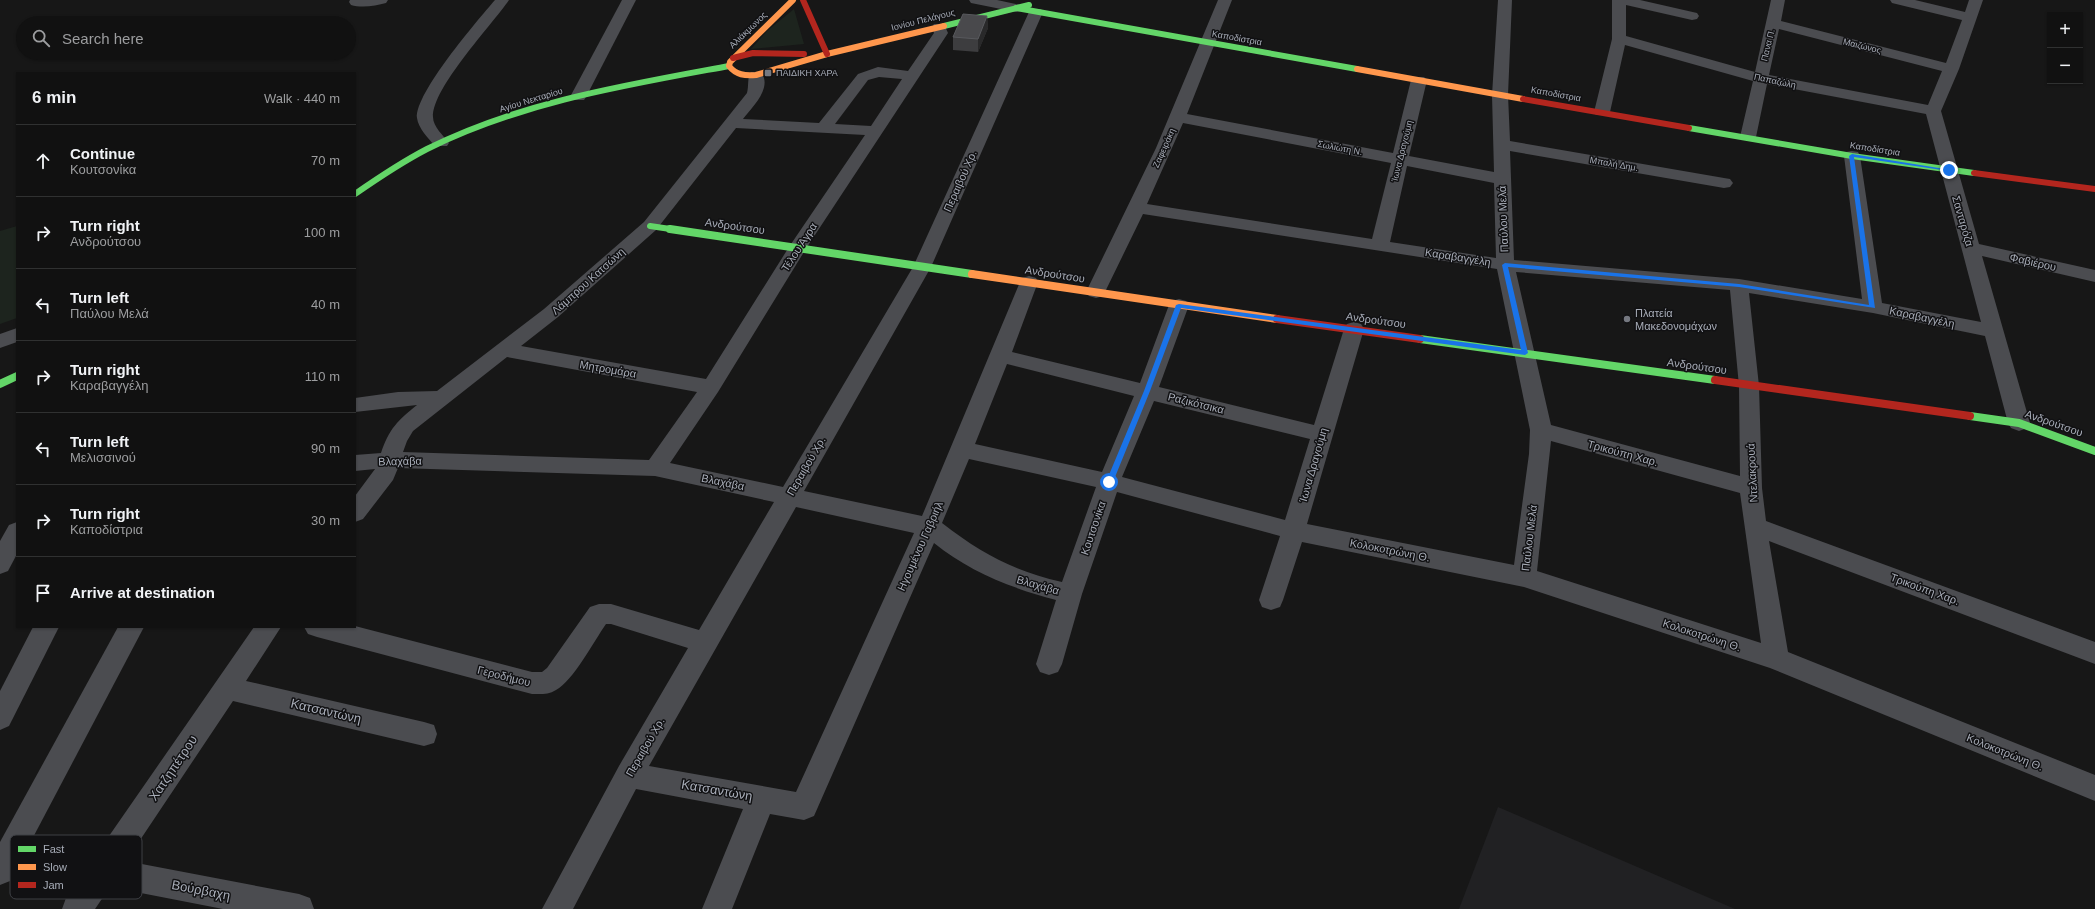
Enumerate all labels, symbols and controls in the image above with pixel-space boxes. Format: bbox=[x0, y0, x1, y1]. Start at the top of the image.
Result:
street label: Ιονίου Πελάγους bbox=[890, 7, 957, 33]
street label: Αλιάκμωνος bbox=[727, 9, 769, 50]
map controls bbox=[2047, 12, 2083, 84]
button: + bbox=[2047, 12, 2083, 48]
search box bbox=[16, 16, 356, 60]
icon: search bbox=[30, 27, 52, 49]
street label: Πανα Π. bbox=[1759, 28, 1777, 62]
street label: Καποδίστρια bbox=[1211, 29, 1263, 47]
text: Search here bbox=[62, 30, 144, 47]
street label: Μαιζώνος bbox=[1842, 36, 1883, 56]
button: − bbox=[2047, 48, 2083, 84]
marker: ΠΑΙΔΙΚΗ ΧΑΡΑ bbox=[763, 68, 773, 78]
place label: ΠΑΙΔΙΚΗ ΧΑΡΑ bbox=[776, 68, 838, 78]
street label: Παπαζώλη bbox=[1753, 72, 1797, 90]
street label: Καποδίστρια bbox=[1530, 85, 1582, 103]
street label: Αγίου Νεκταρίου bbox=[498, 86, 564, 114]
text: 6 min bbox=[32, 88, 76, 107]
text: Walk · 440 m bbox=[264, 91, 340, 106]
street label: Ίωνα Δραγούμη bbox=[1389, 119, 1414, 184]
street label: Ζαφειράκη bbox=[1151, 127, 1177, 169]
street label: Σωλιώτη Ν. bbox=[1317, 139, 1363, 157]
street label: Καποδίστρια bbox=[1849, 140, 1901, 158]
text: Continue bbox=[70, 145, 135, 162]
street label: Περαιβού Χρ. bbox=[941, 148, 979, 214]
icon: ahead bbox=[32, 150, 54, 172]
text: 70 m bbox=[311, 153, 340, 168]
street label: Μπαλή Δημ. bbox=[1589, 155, 1639, 173]
route end bbox=[1940, 161, 1958, 179]
text: Κουτσονίκα bbox=[70, 162, 136, 177]
street label: Παύλου Μελά bbox=[1496, 185, 1510, 252]
street label: Σανταρόζα bbox=[1950, 194, 1976, 248]
street label: Ανδρούτσου bbox=[704, 216, 766, 236]
text: Turn right bbox=[70, 217, 140, 234]
street label: Τέλου Άγρα bbox=[779, 220, 820, 274]
icon: right bbox=[32, 222, 54, 244]
text: 100 m bbox=[304, 225, 340, 240]
text: Ανδρούτσου bbox=[70, 234, 141, 249]
street label: Λάμπρου Κατσώνη bbox=[549, 245, 627, 317]
street label: Καραβαγγέλη bbox=[1424, 246, 1492, 268]
street label: Φαβιέρου bbox=[2009, 251, 2057, 273]
street label: Ανδρούτσου bbox=[1024, 263, 1086, 285]
text: Turn left bbox=[70, 289, 129, 306]
icon: left bbox=[32, 294, 54, 316]
text: 40 m bbox=[311, 297, 340, 312]
street label: Καραβαγγέλη bbox=[1888, 304, 1956, 330]
text: Παύλου Μελά bbox=[70, 306, 149, 321]
place label: Πλατεία Μακεδονομάχων bbox=[1635, 307, 1718, 332]
street label: Ανδρούτσου bbox=[1345, 310, 1407, 330]
marker: Πλατεία Μακεδονομάχων bbox=[1622, 314, 1632, 324]
street label: Ανδρούτσου bbox=[1666, 356, 1728, 376]
street label: Μητρομάρα bbox=[579, 358, 638, 380]
text: Turn right bbox=[70, 361, 140, 378]
icon: right bbox=[32, 366, 54, 388]
text: 110 m bbox=[305, 369, 340, 384]
text: Καραβαγγέλη bbox=[70, 378, 148, 393]
street label: Ραζικότσικα bbox=[1167, 390, 1226, 416]
street label: Ανδρούτσου bbox=[2024, 408, 2084, 438]
street label: Ίωνα Δραγούμη bbox=[1296, 426, 1329, 505]
text: Turn left bbox=[70, 433, 129, 450]
street label: Περαιβού Χρ. bbox=[784, 434, 828, 498]
icon: left bbox=[32, 438, 54, 460]
street label: Τρικούπη Χαρ. bbox=[1586, 438, 1660, 468]
text: 90 m bbox=[311, 441, 340, 456]
street label: Ντελακρουά bbox=[1744, 443, 1760, 503]
text: Μελισσινού bbox=[70, 450, 136, 465]
street label: Βλαχάβα bbox=[378, 455, 423, 467]
street label: Βλαχάβα bbox=[700, 472, 746, 493]
route start bbox=[1100, 473, 1118, 491]
street label: Ηγουμένου Γαβριήλ bbox=[895, 499, 945, 593]
street label: Κουτσονίκα bbox=[1078, 499, 1108, 556]
street label: Παύλου Μελά bbox=[1519, 504, 1539, 572]
text: Turn right bbox=[70, 505, 140, 522]
icon: right bbox=[32, 510, 54, 532]
text: 30 m bbox=[311, 513, 340, 528]
text: Καποδίστρια bbox=[70, 522, 143, 537]
street label: Κολοκοτρώνη Θ. bbox=[1349, 536, 1431, 564]
street label: Τρικούπη Χαρ. bbox=[1889, 571, 1961, 607]
street label: Βλαχάβα bbox=[1015, 573, 1061, 597]
icon: arrive bbox=[32, 582, 54, 604]
text: Arrive at destination bbox=[70, 584, 215, 601]
street label: Κολοκοτρώνη Θ. bbox=[1661, 617, 1743, 653]
street label: Γεροδήμου bbox=[476, 664, 532, 688]
street label: Κατσαντώνη bbox=[289, 696, 363, 726]
street label: Περαιβού Χρ. bbox=[623, 715, 667, 779]
street label: Κολοκοτρώνη Θ. bbox=[1965, 731, 2045, 773]
street label: Χατζηπέτρου bbox=[146, 733, 200, 803]
street label: Κατσαντώνη bbox=[680, 776, 754, 804]
legend bbox=[10, 835, 142, 899]
text: Fast bbox=[43, 843, 64, 855]
text: Slow bbox=[43, 861, 67, 873]
street label: Βούρβαχη bbox=[170, 877, 232, 903]
text: Jam bbox=[43, 879, 64, 891]

